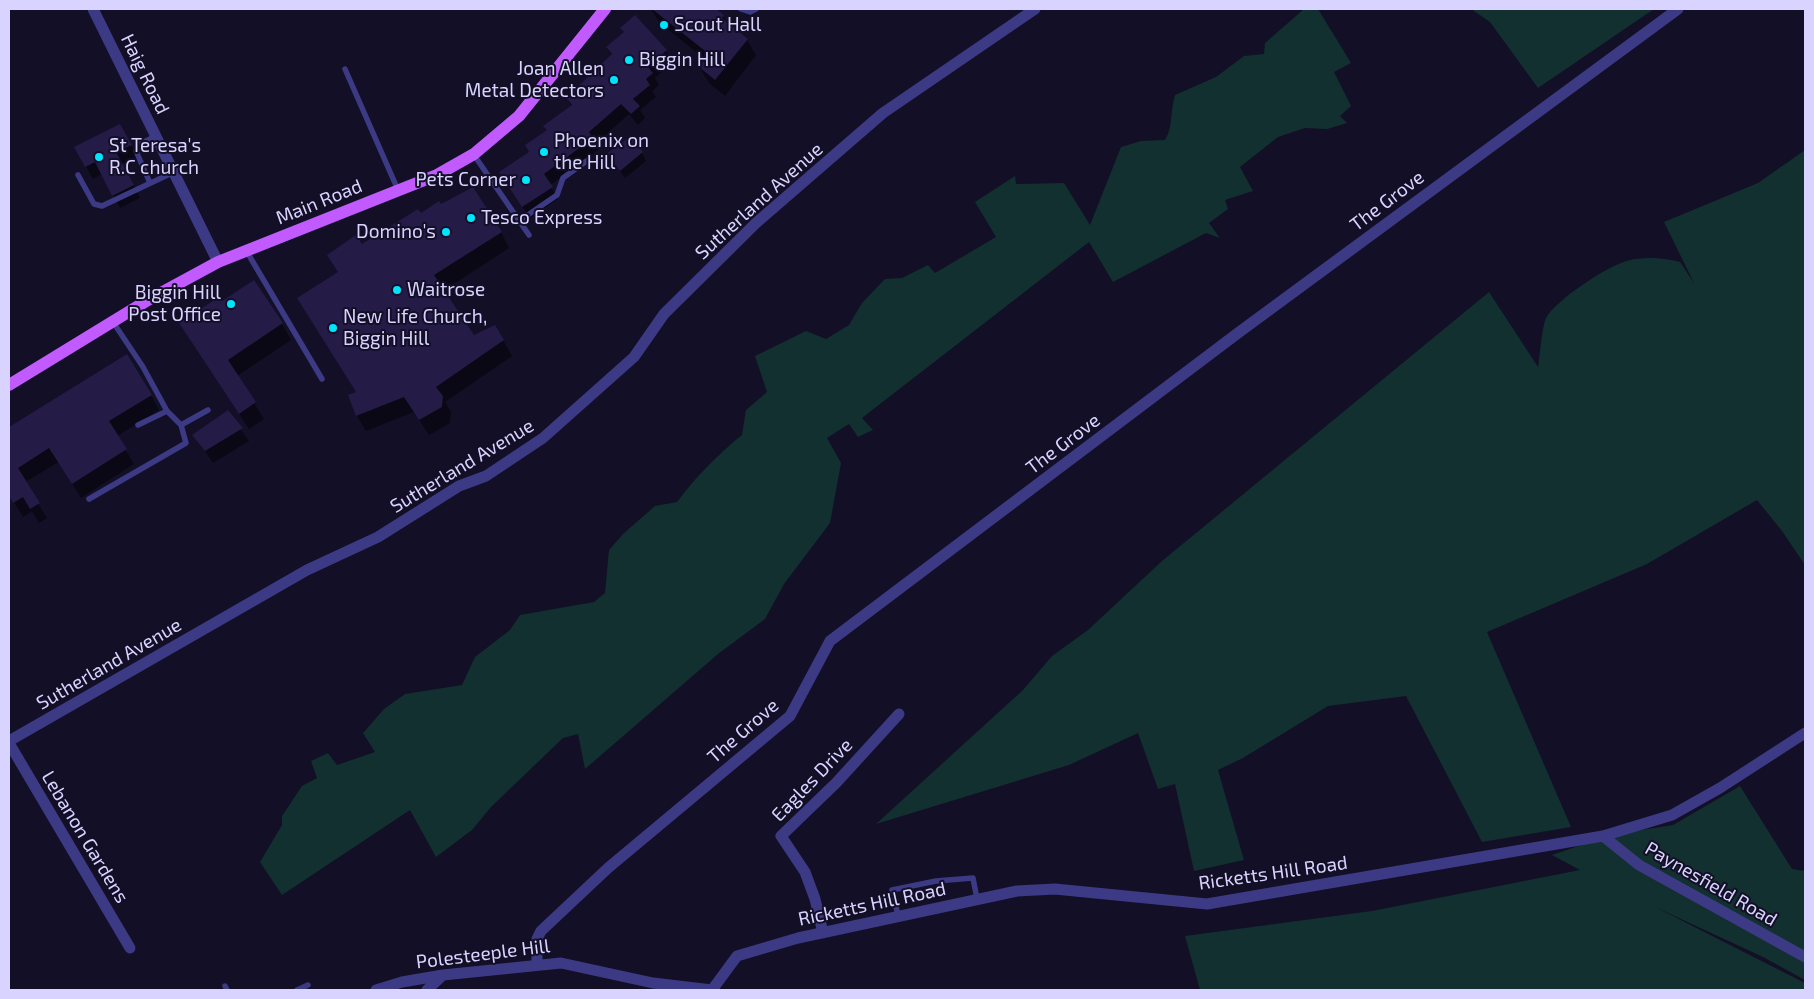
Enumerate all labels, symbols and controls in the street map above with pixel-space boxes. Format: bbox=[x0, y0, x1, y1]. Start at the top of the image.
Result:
place label: Scout Hall bbox=[674, 14, 761, 36]
marker: Scout Hall bbox=[658, 19, 670, 31]
street label: Haig Road bbox=[116, 30, 174, 118]
place label: Biggin Hill bbox=[639, 49, 725, 71]
marker: Biggin Hill bbox=[623, 54, 635, 66]
place label: Joan Allen Metal Detectors bbox=[465, 58, 604, 102]
marker: Joan Allen Metal Detectors bbox=[608, 74, 620, 86]
place label: Phoenix on the Hill bbox=[554, 130, 649, 174]
place label: St Teresa's R.C church bbox=[109, 135, 201, 179]
street label: Sutherland Avenue bbox=[691, 138, 827, 264]
marker: Phoenix on the Hill bbox=[538, 146, 550, 158]
marker: St Teresa's R.C church bbox=[93, 151, 105, 163]
street label: The Grove bbox=[1346, 166, 1428, 236]
place label: Pets Corner bbox=[415, 169, 516, 191]
street label: Main Road bbox=[273, 174, 365, 230]
marker: Pets Corner bbox=[520, 174, 532, 186]
place label: Tesco Express bbox=[481, 207, 603, 229]
marker: Tesco Express bbox=[465, 212, 477, 224]
place label: Domino's bbox=[356, 221, 436, 243]
marker: Domino's bbox=[440, 226, 452, 238]
place label: Waitrose bbox=[407, 279, 485, 301]
place label: Biggin Hill Post Office bbox=[128, 282, 221, 326]
marker: Waitrose bbox=[391, 284, 403, 296]
marker: Biggin Hill Post Office bbox=[225, 298, 237, 310]
place label: New Life Church, Biggin Hill bbox=[343, 306, 487, 350]
marker: New Life Church, Biggin Hill bbox=[327, 322, 339, 334]
street label: The Grove bbox=[1022, 409, 1104, 479]
street label: Sutherland Avenue bbox=[386, 414, 538, 518]
street label: Sutherland Avenue bbox=[33, 613, 185, 715]
street label: The Grove bbox=[703, 694, 783, 768]
street label: Eagles Drive bbox=[767, 734, 857, 826]
street label: Lebanon Gardens bbox=[37, 767, 133, 907]
street label: Paynesfield Road bbox=[1641, 837, 1781, 931]
street label: Ricketts Hill Road bbox=[1197, 851, 1349, 895]
street label: Ricketts Hill Road bbox=[796, 877, 948, 931]
street label: Polesteeple Hill bbox=[415, 934, 551, 974]

